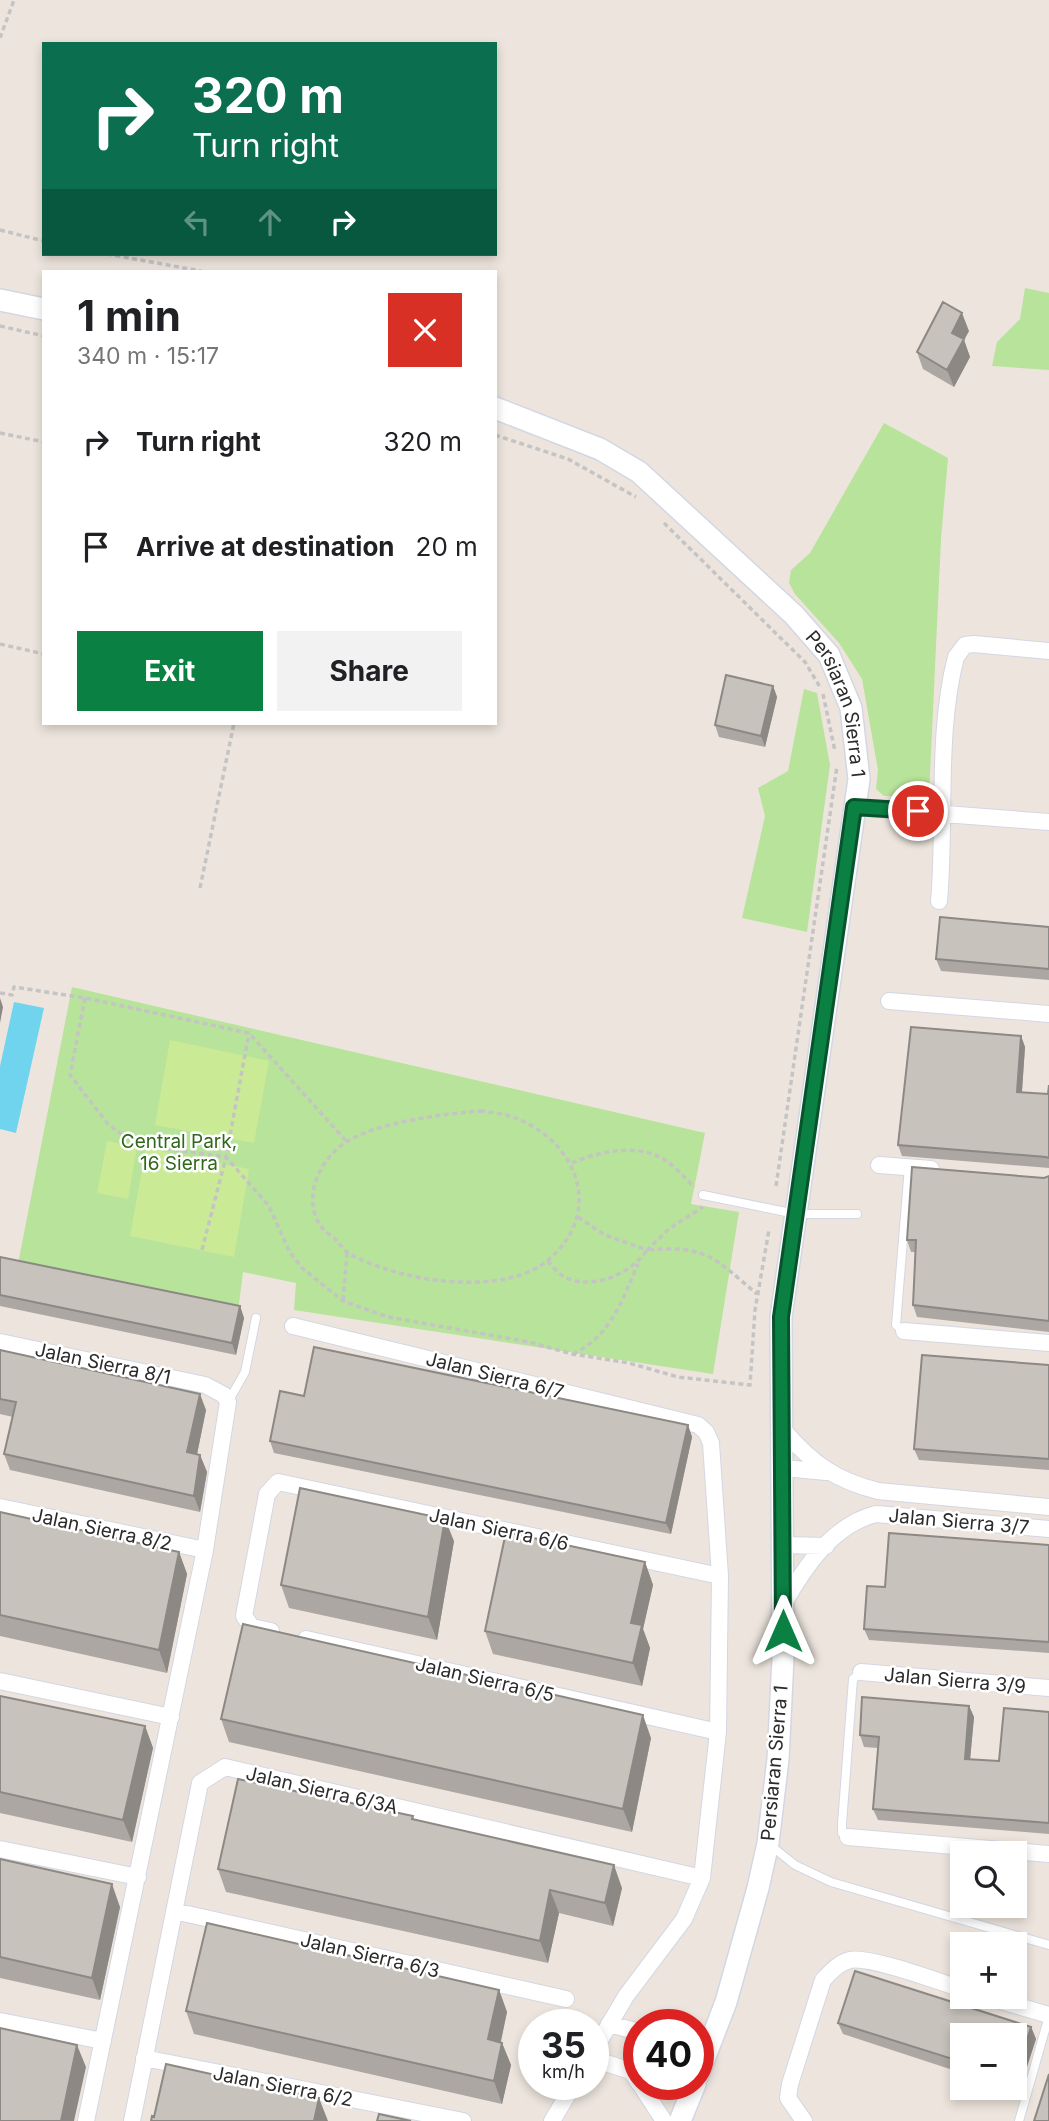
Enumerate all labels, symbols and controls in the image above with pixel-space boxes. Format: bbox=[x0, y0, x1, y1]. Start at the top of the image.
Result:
text: 320 m bbox=[192, 66, 344, 125]
icon: right bbox=[77, 70, 168, 161]
text: Turn right bbox=[192, 126, 339, 165]
icon: left bbox=[178, 203, 216, 241]
icon: ahead bbox=[251, 203, 289, 241]
icon: right bbox=[324, 203, 362, 241]
text: 1 min bbox=[77, 290, 181, 341]
button: close bbox=[388, 293, 462, 367]
text: 340 m · 15:17 bbox=[77, 342, 219, 370]
icon: right bbox=[77, 423, 115, 461]
text: Turn right bbox=[136, 426, 261, 457]
text: 320 m bbox=[384, 426, 462, 457]
icon: arrive bbox=[77, 528, 115, 566]
text: Arrive at destination bbox=[136, 531, 395, 562]
text: 20 m bbox=[416, 531, 478, 562]
street label: Persiaran Sierra 1 bbox=[801, 626, 870, 779]
button: Exit bbox=[77, 631, 263, 711]
button: Share bbox=[277, 631, 462, 711]
pin bbox=[888, 781, 948, 841]
icon: arrive bbox=[899, 792, 937, 830]
park label: Central Park, 16 Sierra bbox=[121, 1130, 237, 1175]
street label: Jalan Sierra 8/1 bbox=[33, 1338, 173, 1389]
street label: Jalan Sierra 6/7 bbox=[424, 1347, 566, 1404]
street label: Jalan Sierra 8/2 bbox=[30, 1503, 174, 1556]
street label: Jalan Sierra 6/6 bbox=[427, 1503, 571, 1556]
street label: Jalan Sierra 3/7 bbox=[888, 1504, 1030, 1539]
position arrow bbox=[746, 1594, 820, 1668]
street label: Jalan Sierra 6/5 bbox=[413, 1652, 557, 1707]
street label: Jalan Sierra 3/9 bbox=[883, 1663, 1027, 1698]
street label: Persiaran Sierra 1 bbox=[756, 1684, 793, 1842]
street label: Jalan Sierra 6/3A bbox=[244, 1762, 400, 1819]
map controls bbox=[950, 1841, 1027, 2100]
button: search bbox=[950, 1841, 1027, 1918]
street label: Jalan Sierra 6/3 bbox=[298, 1928, 442, 1983]
button: + bbox=[950, 1932, 1027, 2009]
speed limit sign: 40 bbox=[623, 2009, 714, 2100]
button: − bbox=[950, 2023, 1027, 2100]
text: 35 bbox=[541, 2024, 586, 2066]
text: km/h bbox=[542, 2061, 585, 2082]
street label: Jalan Sierra 6/2 bbox=[211, 2062, 355, 2111]

